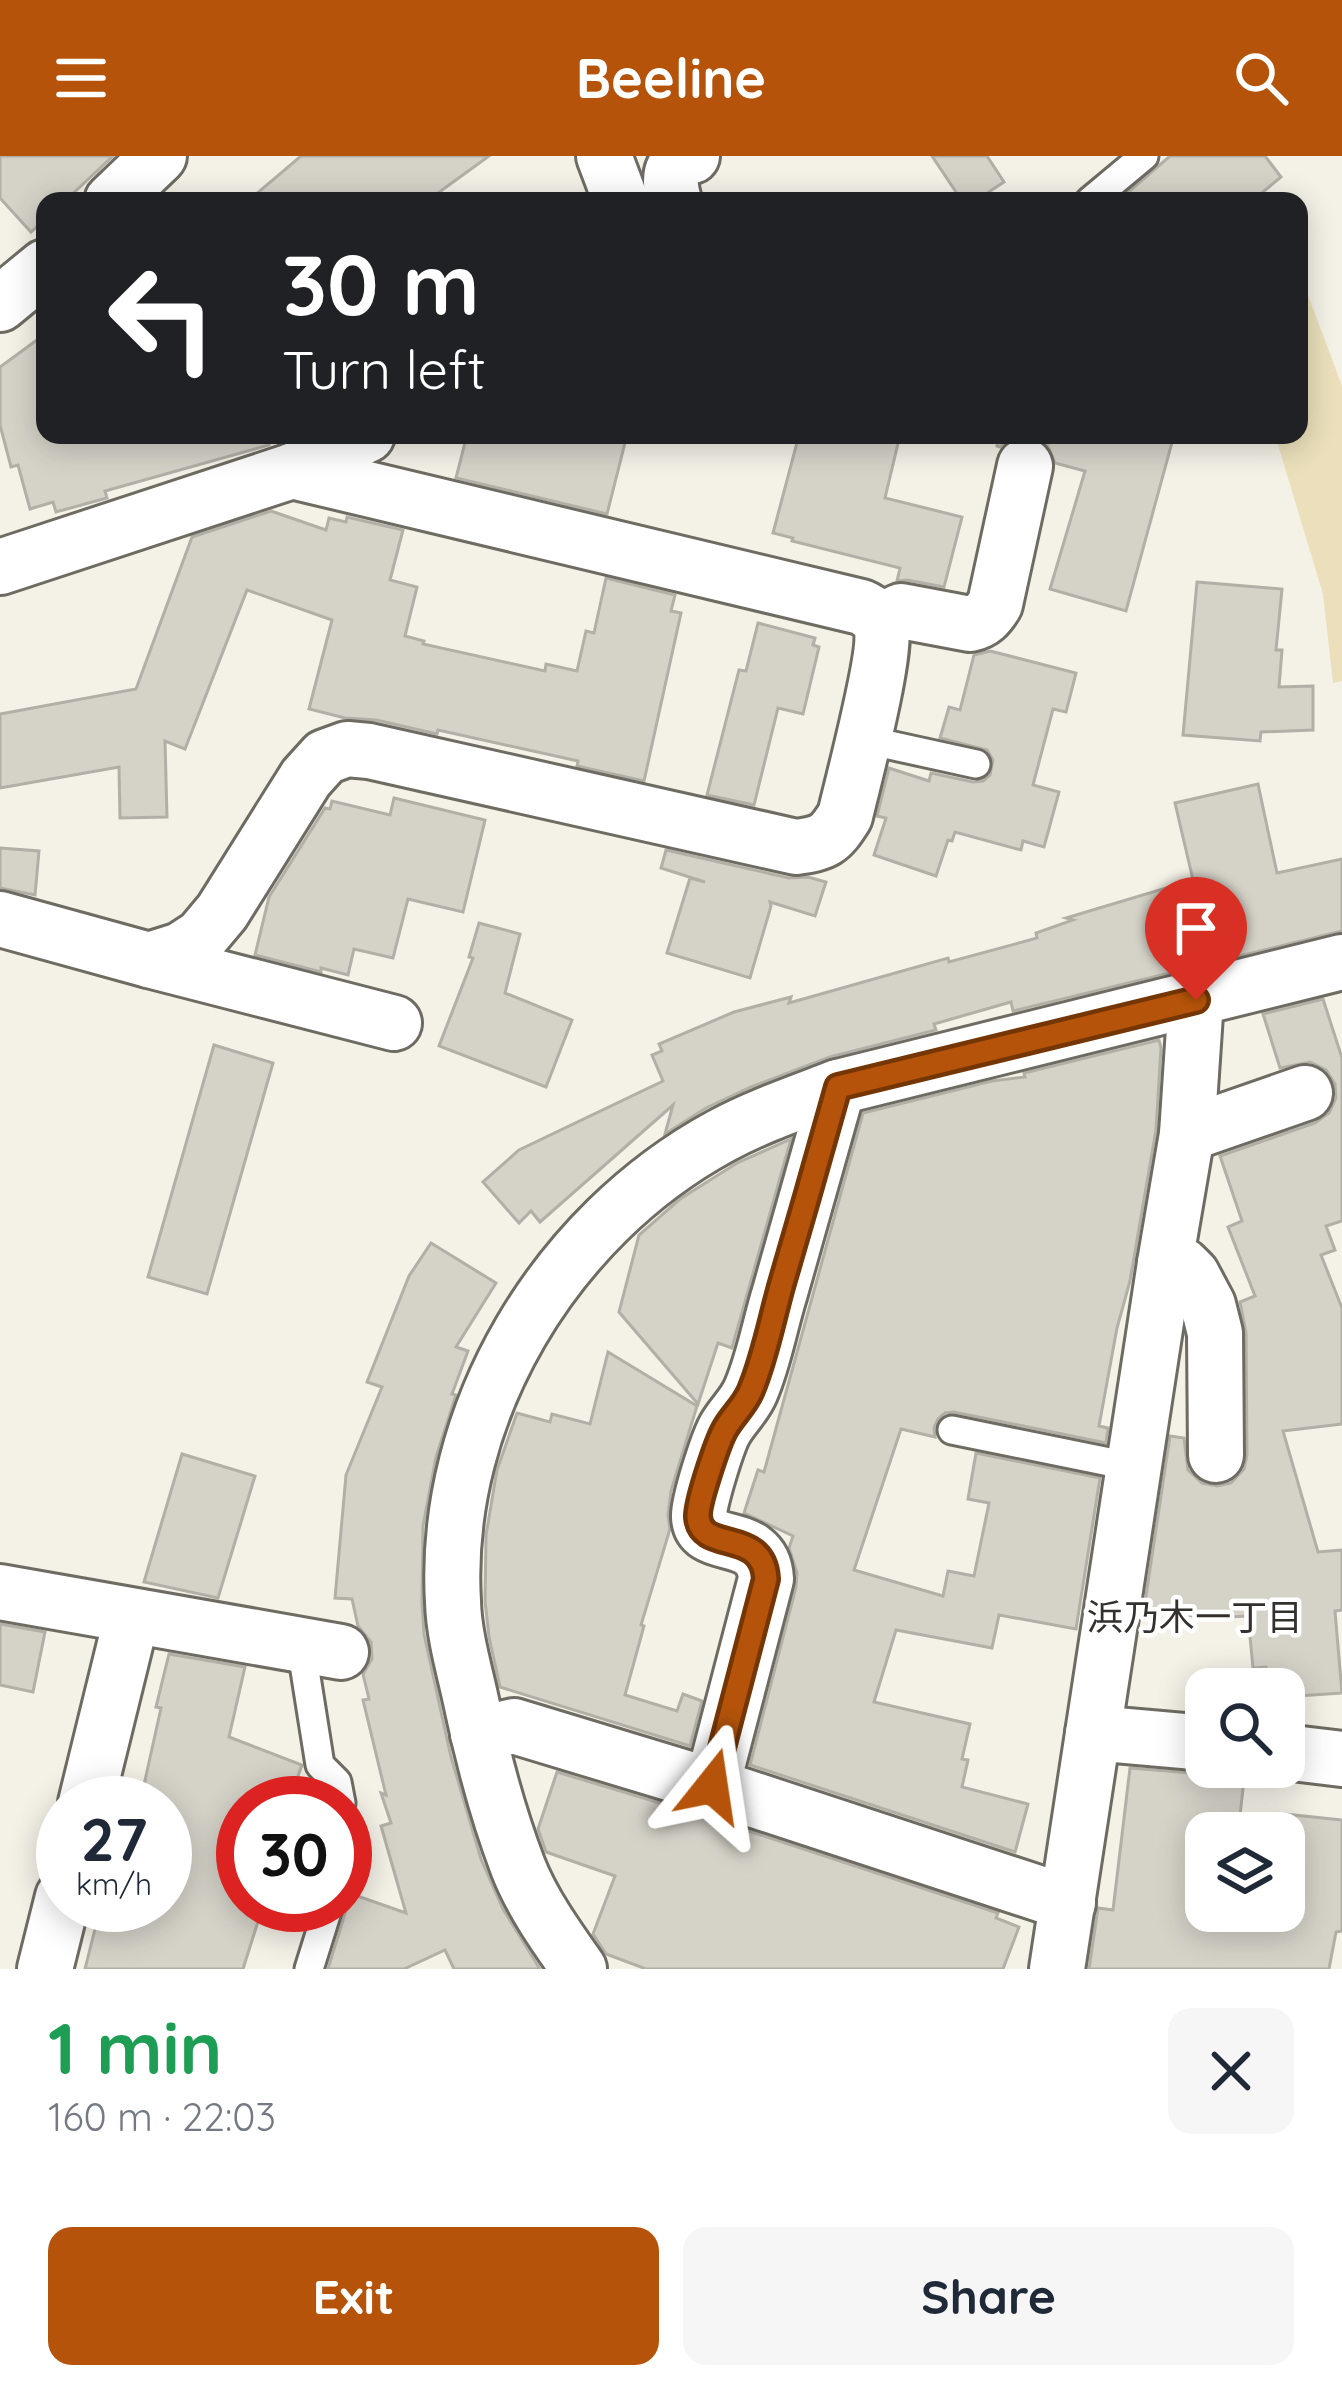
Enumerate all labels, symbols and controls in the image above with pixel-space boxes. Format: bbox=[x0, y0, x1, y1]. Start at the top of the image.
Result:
text: Beeline bbox=[576, 44, 766, 112]
icon: menu bbox=[48, 45, 114, 111]
icon: search bbox=[1228, 45, 1294, 111]
text: 30 m bbox=[282, 231, 480, 336]
icon: left bbox=[84, 240, 240, 396]
text: Turn left bbox=[282, 335, 486, 403]
pin bbox=[1145, 877, 1247, 1000]
icon: arrive bbox=[1163, 895, 1229, 961]
district label: 浜乃木一丁目 bbox=[1087, 1594, 1303, 1639]
map controls bbox=[1185, 1668, 1305, 1932]
button: search bbox=[1185, 1668, 1305, 1788]
position arrow bbox=[649, 1723, 775, 1849]
speed limit sign: 30 bbox=[216, 1776, 372, 1932]
text: 27 bbox=[80, 1801, 148, 1876]
button: layers bbox=[1185, 1812, 1305, 1932]
text: km/h bbox=[76, 1865, 152, 1903]
text: 1 min bbox=[48, 2002, 222, 2092]
button: close bbox=[1168, 2008, 1294, 2134]
text: 160 m · 22:03 bbox=[48, 2092, 276, 2141]
button: Exit bbox=[48, 2227, 659, 2365]
button: Share bbox=[683, 2227, 1294, 2365]

